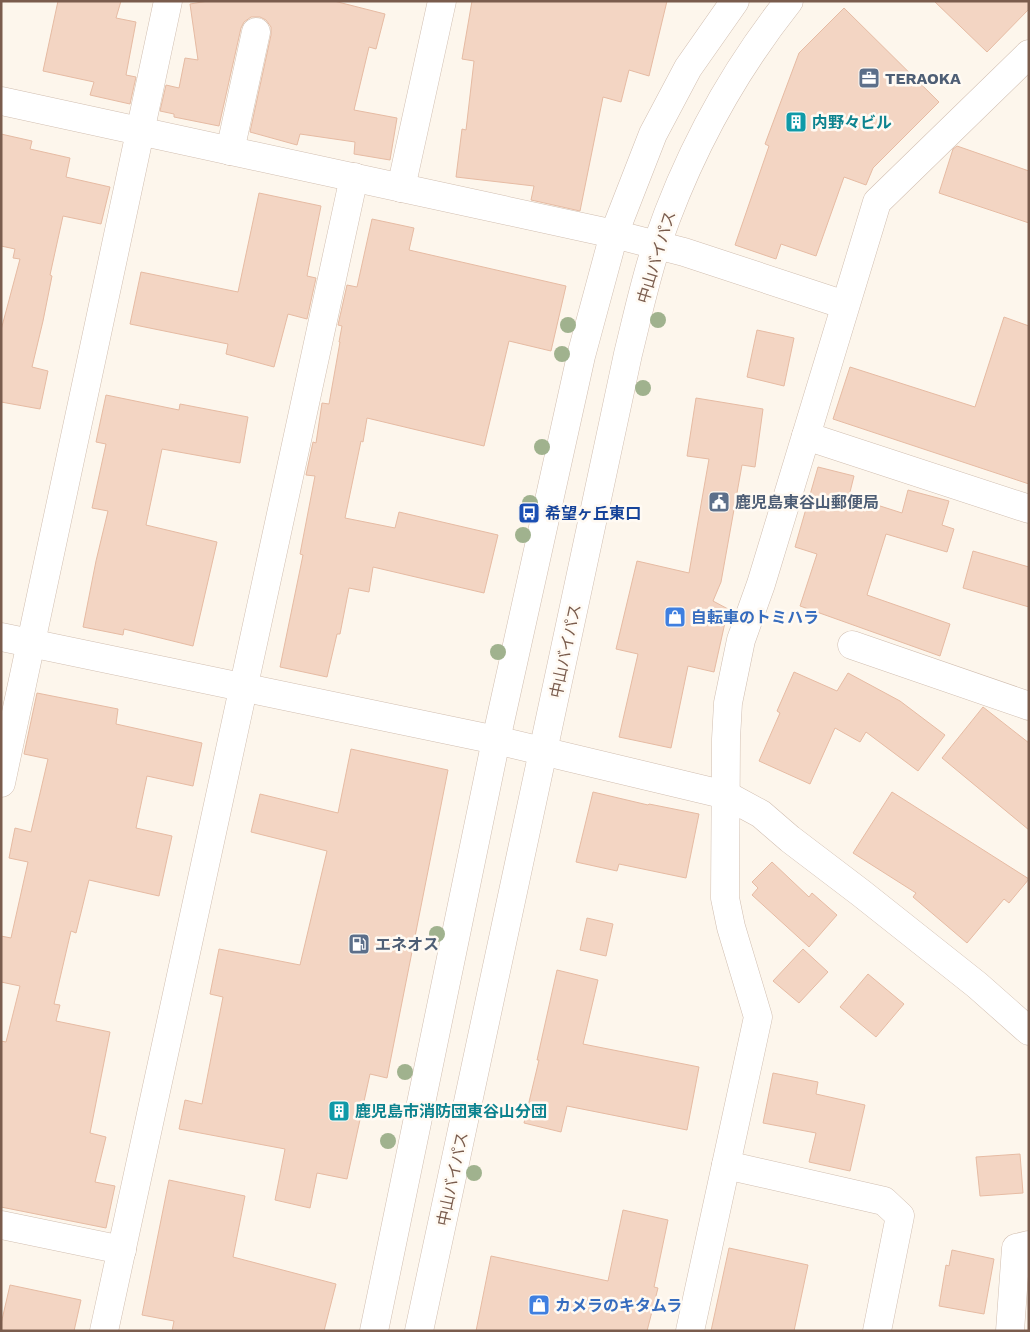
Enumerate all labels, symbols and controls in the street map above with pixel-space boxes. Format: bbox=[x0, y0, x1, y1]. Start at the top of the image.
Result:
office icon: TERAOKA bbox=[857, 66, 881, 90]
place label: TERAOKA bbox=[885, 69, 961, 88]
building icon: 内野々ビル bbox=[784, 110, 808, 134]
place label: 内野々ビル bbox=[812, 113, 892, 132]
street label: 中山バイパス bbox=[633, 209, 680, 306]
public building icon: 鹿児島東谷山郵便局 bbox=[707, 490, 731, 514]
place label: 鹿児島東谷山郵便局 bbox=[735, 493, 879, 512]
bus stop icon: 希望ヶ丘東口 bbox=[517, 501, 541, 525]
place label: 希望ヶ丘東口 bbox=[545, 504, 641, 523]
street label: 中山バイパス bbox=[546, 602, 585, 700]
shop icon: 自転車のトミハラ bbox=[663, 605, 687, 629]
place label: 自転車のトミハラ bbox=[691, 608, 819, 627]
fuel station icon: エネオス bbox=[347, 932, 371, 956]
place label: エネオス bbox=[375, 935, 439, 954]
building icon: 鹿児島市消防団東谷山分団 bbox=[327, 1099, 351, 1123]
place label: 鹿児島市消防団東谷山分団 bbox=[355, 1102, 547, 1121]
street label: 中山バイパス bbox=[433, 1130, 472, 1228]
shop icon: カメラのキタムラ bbox=[527, 1293, 551, 1317]
place label: カメラのキタムラ bbox=[555, 1296, 682, 1315]

